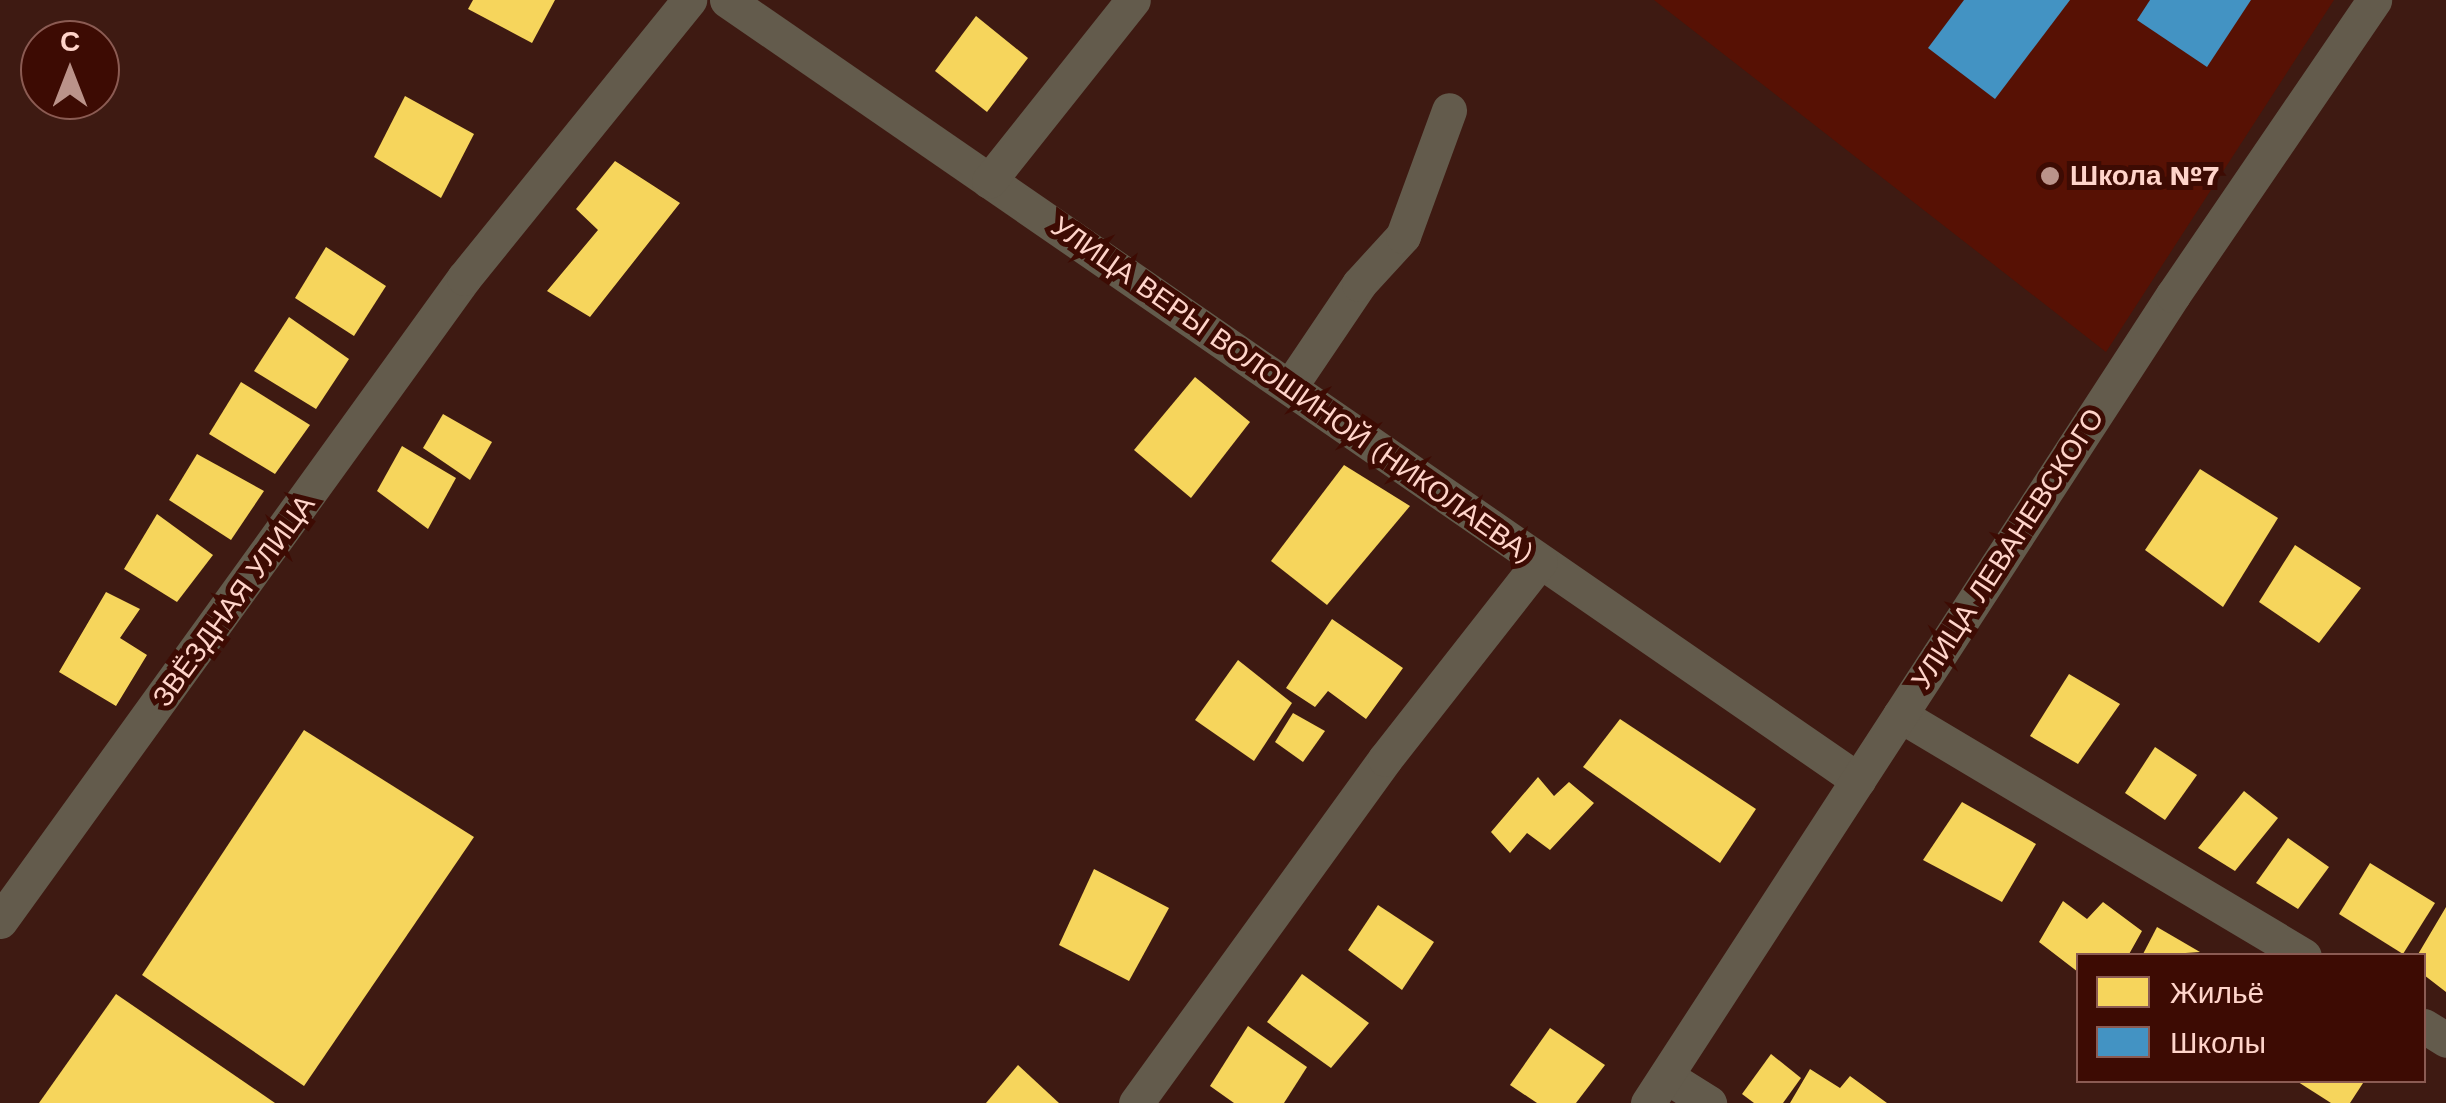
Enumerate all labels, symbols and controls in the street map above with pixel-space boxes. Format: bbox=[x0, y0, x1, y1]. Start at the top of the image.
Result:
north arrow bbox=[20, 20, 120, 120]
text: С bbox=[60, 25, 80, 58]
place label: Школа №7 bbox=[2070, 159, 2219, 193]
marker: Школа №7 bbox=[2039, 165, 2061, 187]
street label: УЛИЦА ВЕРЫ ВОЛОШИНОЙ (НИКОЛАЕВА) bbox=[1044, 210, 1540, 570]
street label: УЛИЦА ЛЕВАНЕВСКОГО bbox=[1905, 402, 2111, 696]
street label: ЗВЁЗДНАЯ УЛИЦА bbox=[146, 489, 322, 713]
legend bbox=[2076, 953, 2426, 1083]
text: Жильё bbox=[2170, 975, 2264, 1010]
text: Школы bbox=[2170, 1025, 2266, 1060]

